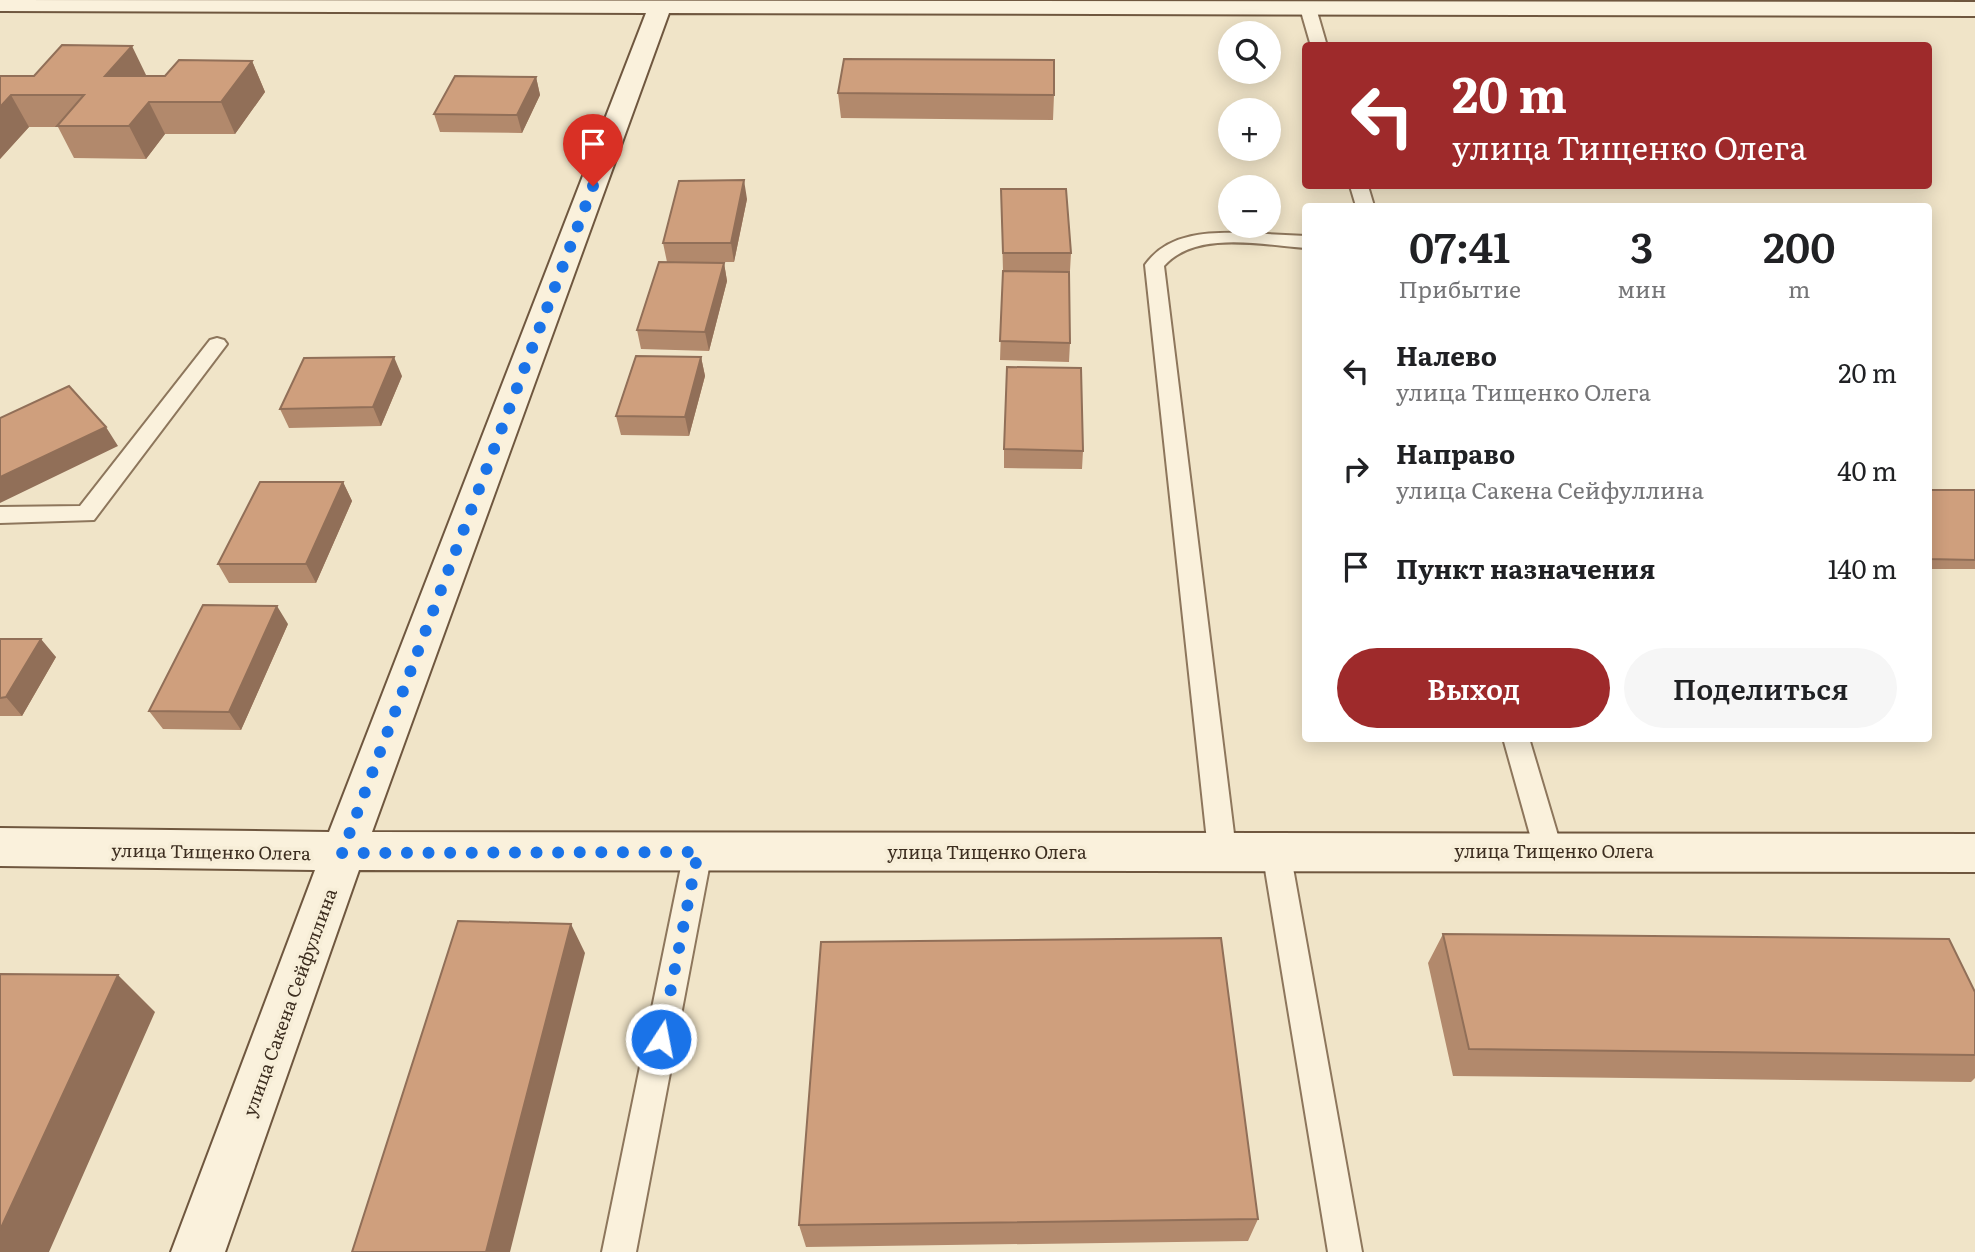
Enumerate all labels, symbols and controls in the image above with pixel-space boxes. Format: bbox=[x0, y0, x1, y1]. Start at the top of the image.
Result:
map controls bbox=[1218, 21, 1281, 238]
button: search bbox=[1218, 21, 1281, 84]
text: 20 m bbox=[1452, 55, 1567, 128]
icon: left bbox=[1337, 70, 1428, 161]
button: + bbox=[1218, 98, 1281, 161]
pin bbox=[563, 114, 623, 186]
text: улица Тищенко Олега bbox=[1452, 122, 1807, 170]
icon: arrive bbox=[574, 125, 612, 163]
button: − bbox=[1218, 175, 1281, 238]
text: 07:41 bbox=[1409, 214, 1510, 276]
text: 3 bbox=[1630, 214, 1653, 276]
text: 200 bbox=[1763, 214, 1835, 276]
text: Прибытие bbox=[1399, 271, 1521, 305]
text: мин bbox=[1617, 271, 1666, 305]
text: m bbox=[1788, 271, 1810, 305]
text: Налево bbox=[1396, 335, 1497, 374]
icon: left bbox=[1337, 352, 1375, 390]
text: 20 m bbox=[1838, 352, 1897, 391]
text: улица Тищенко Олега bbox=[1396, 374, 1651, 408]
text: Направо bbox=[1396, 433, 1515, 472]
icon: right bbox=[1337, 450, 1375, 488]
text: 40 m bbox=[1837, 450, 1897, 489]
text: улица Сакена Сейфуллина bbox=[1396, 472, 1704, 506]
icon: arrive bbox=[1337, 548, 1375, 586]
text: Пункт назначения bbox=[1396, 548, 1655, 587]
text: 140 m bbox=[1828, 548, 1897, 587]
button: Выход bbox=[1337, 648, 1610, 728]
button: Поделиться bbox=[1624, 648, 1897, 728]
street label: улица Тищенко Олега bbox=[111, 836, 311, 866]
street label: улица Тищенко Олега bbox=[1454, 837, 1654, 864]
street label: улица Тищенко Олега bbox=[887, 838, 1087, 865]
street label: улица Сакена Сейфуллина bbox=[235, 884, 343, 1120]
position arrow bbox=[624, 1002, 698, 1076]

